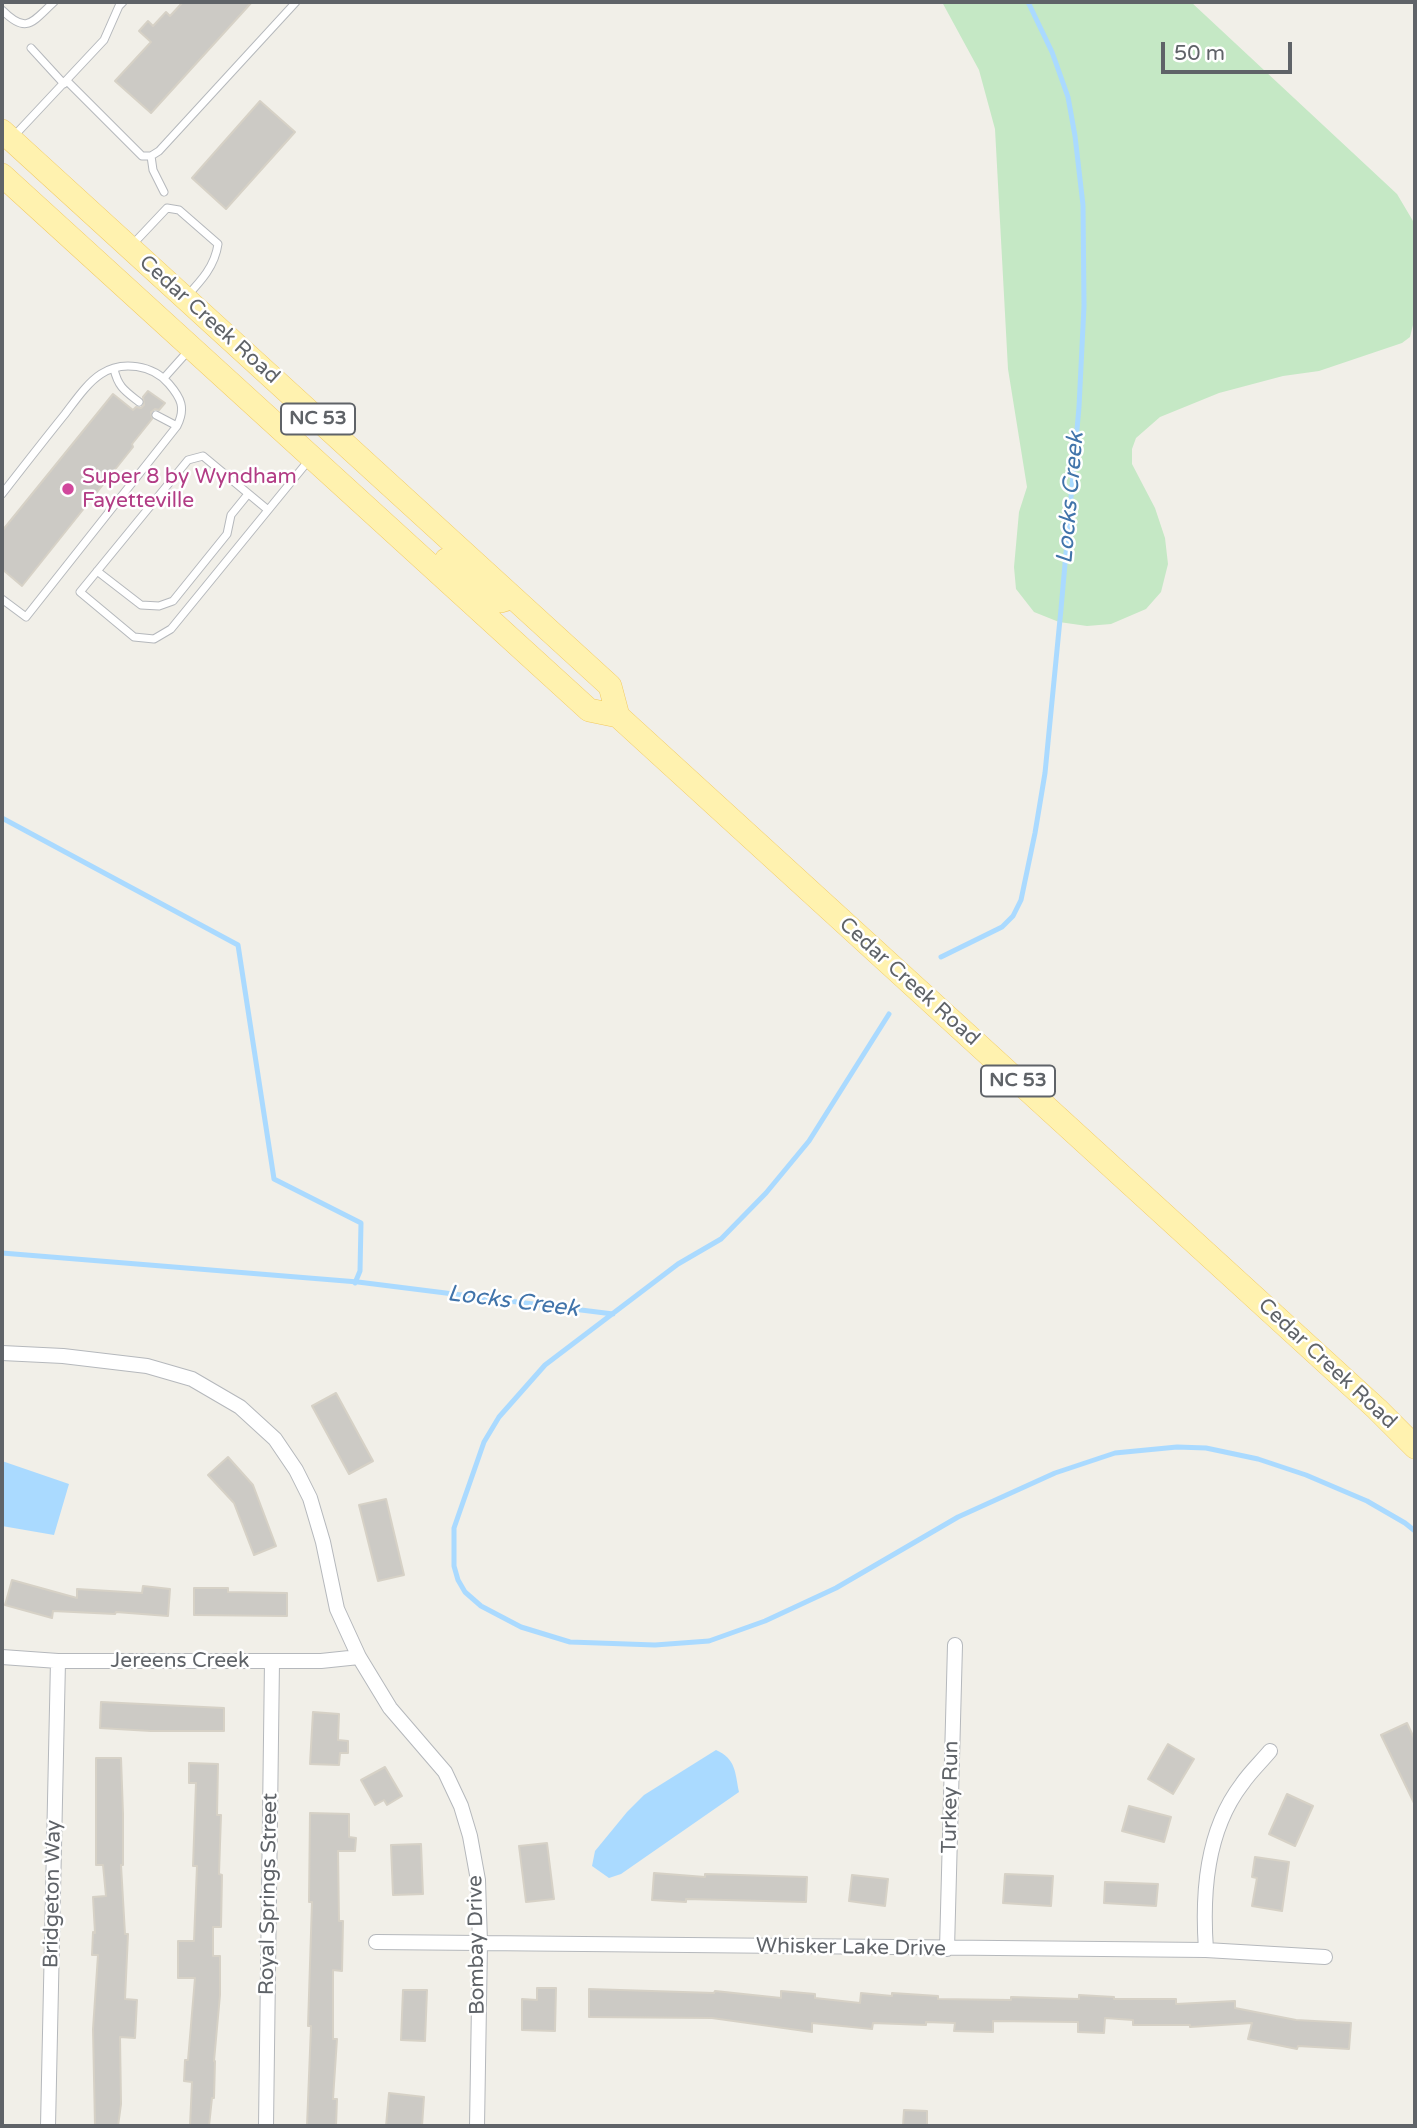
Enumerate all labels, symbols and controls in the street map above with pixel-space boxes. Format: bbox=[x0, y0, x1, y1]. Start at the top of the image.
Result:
scale bar bbox=[1165, 28, 1296, 72]
text: 50 m bbox=[1174, 41, 1225, 66]
street label: Cedar Creek Road bbox=[134, 250, 284, 390]
road number: NC 53 bbox=[281, 404, 355, 434]
water label: Locks Creek bbox=[1052, 431, 1090, 565]
place label: Super 8 by Wyndham Fayetteville bbox=[82, 464, 297, 514]
marker: Super 8 by Wyndham Fayetteville bbox=[60, 481, 76, 497]
street label: Cedar Creek Road bbox=[834, 912, 984, 1052]
road number: NC 53 bbox=[981, 1065, 1055, 1096]
water label: Locks Creek bbox=[446, 1280, 580, 1324]
street label: Cedar Creek Road bbox=[1252, 1293, 1402, 1435]
street label: Jereens Creek bbox=[111, 1648, 249, 1674]
street label: Turkey Run bbox=[937, 1740, 965, 1854]
street label: Royal Springs Street bbox=[255, 1793, 283, 1995]
street label: Bridgeton Way bbox=[39, 1820, 67, 1968]
street label: Bombay Drive bbox=[463, 1875, 491, 2015]
street label: Whisker Lake Drive bbox=[756, 1934, 946, 1962]

